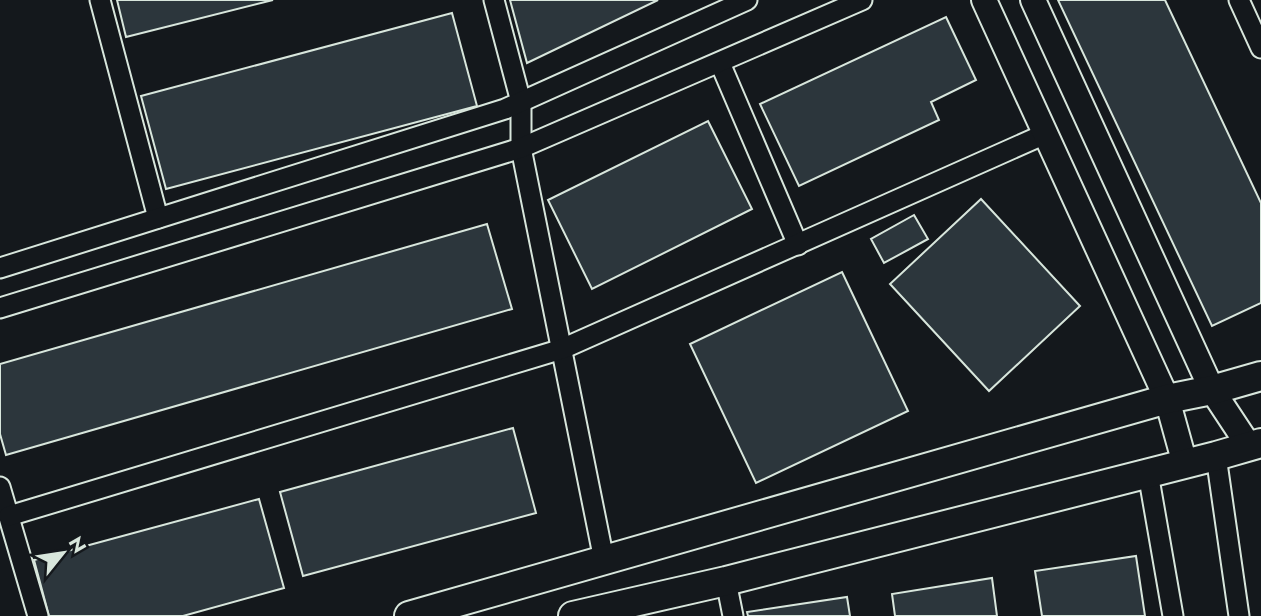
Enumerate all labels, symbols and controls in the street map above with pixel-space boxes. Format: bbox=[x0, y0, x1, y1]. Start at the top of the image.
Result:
north arrow bbox=[28, 518, 98, 588]
text: N bbox=[62, 531, 93, 558]

